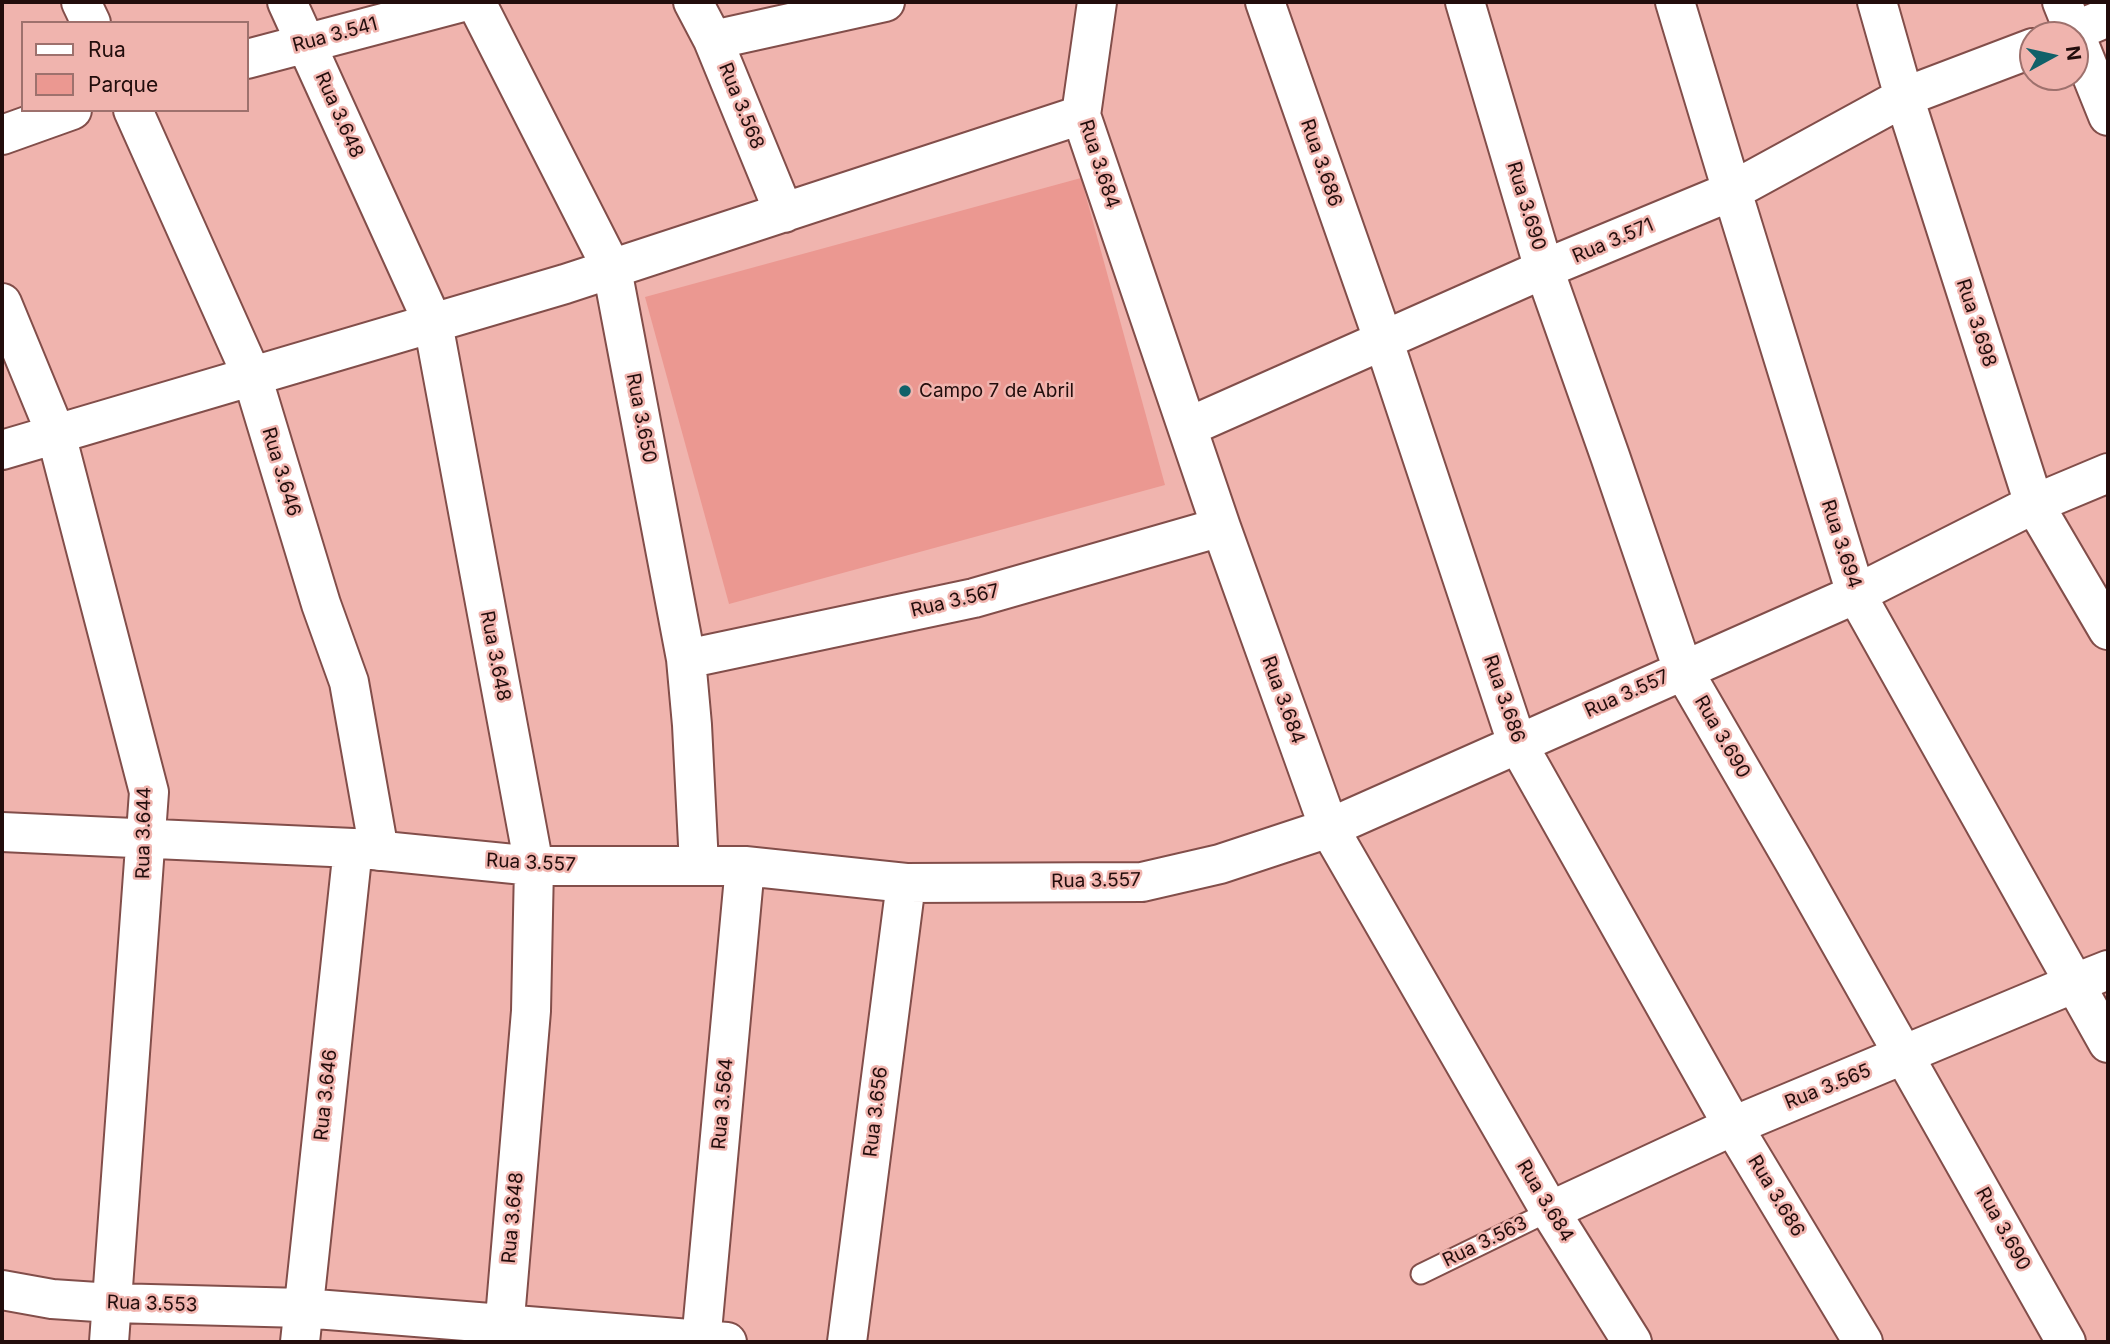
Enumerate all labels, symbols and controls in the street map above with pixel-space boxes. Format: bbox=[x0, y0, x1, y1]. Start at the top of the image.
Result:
street label: Rua 3.541 bbox=[290, 13, 380, 57]
legend bbox=[21, 21, 248, 112]
north arrow bbox=[2019, 21, 2089, 91]
text: Rua bbox=[88, 37, 126, 62]
text: N bbox=[2061, 45, 2086, 62]
street label: Rua 3.568 bbox=[713, 60, 769, 152]
street label: Rua 3.648 bbox=[310, 69, 368, 161]
text: Parque bbox=[88, 72, 158, 97]
street label: Rua 3.686 bbox=[1295, 116, 1347, 210]
street label: Rua 3.684 bbox=[1074, 117, 1124, 211]
street label: Rua 3.690 bbox=[1502, 159, 1550, 253]
street label: Rua 3.571 bbox=[1569, 214, 1657, 268]
street label: Rua 3.698 bbox=[1951, 276, 2001, 370]
street label: Rua 3.650 bbox=[621, 371, 661, 465]
place label: Campo 7 de Abril bbox=[919, 380, 1074, 402]
marker: Campo 7 de Abril bbox=[897, 383, 913, 399]
street label: Rua 3.646 bbox=[257, 425, 305, 519]
street label: Rua 3.694 bbox=[1816, 497, 1866, 591]
street label: Rua 3.567 bbox=[909, 580, 1001, 622]
street label: Rua 3.648 bbox=[475, 609, 515, 703]
street label: Rua 3.686 bbox=[1478, 652, 1530, 746]
street label: Rua 3.684 bbox=[1257, 653, 1309, 747]
street label: Rua 3.557 bbox=[1581, 665, 1673, 723]
street label: Rua 3.690 bbox=[1689, 692, 1755, 782]
street label: Rua 3.644 bbox=[132, 787, 156, 879]
street label: Rua 3.557 bbox=[486, 849, 576, 877]
street label: Rua 3.557 bbox=[1051, 869, 1141, 893]
street label: Rua 3.646 bbox=[310, 1048, 342, 1142]
street label: Rua 3.564 bbox=[708, 1057, 738, 1151]
street label: Rua 3.565 bbox=[1782, 1059, 1874, 1115]
street label: Rua 3.656 bbox=[859, 1066, 893, 1158]
street label: Rua 3.686 bbox=[1743, 1151, 1809, 1241]
street label: Rua 3.684 bbox=[1512, 1156, 1578, 1246]
street label: Rua 3.648 bbox=[498, 1171, 528, 1265]
street label: Rua 3.690 bbox=[1971, 1184, 2035, 1274]
street label: Rua 3.563 bbox=[1439, 1212, 1531, 1272]
street label: Rua 3.553 bbox=[106, 1291, 198, 1317]

